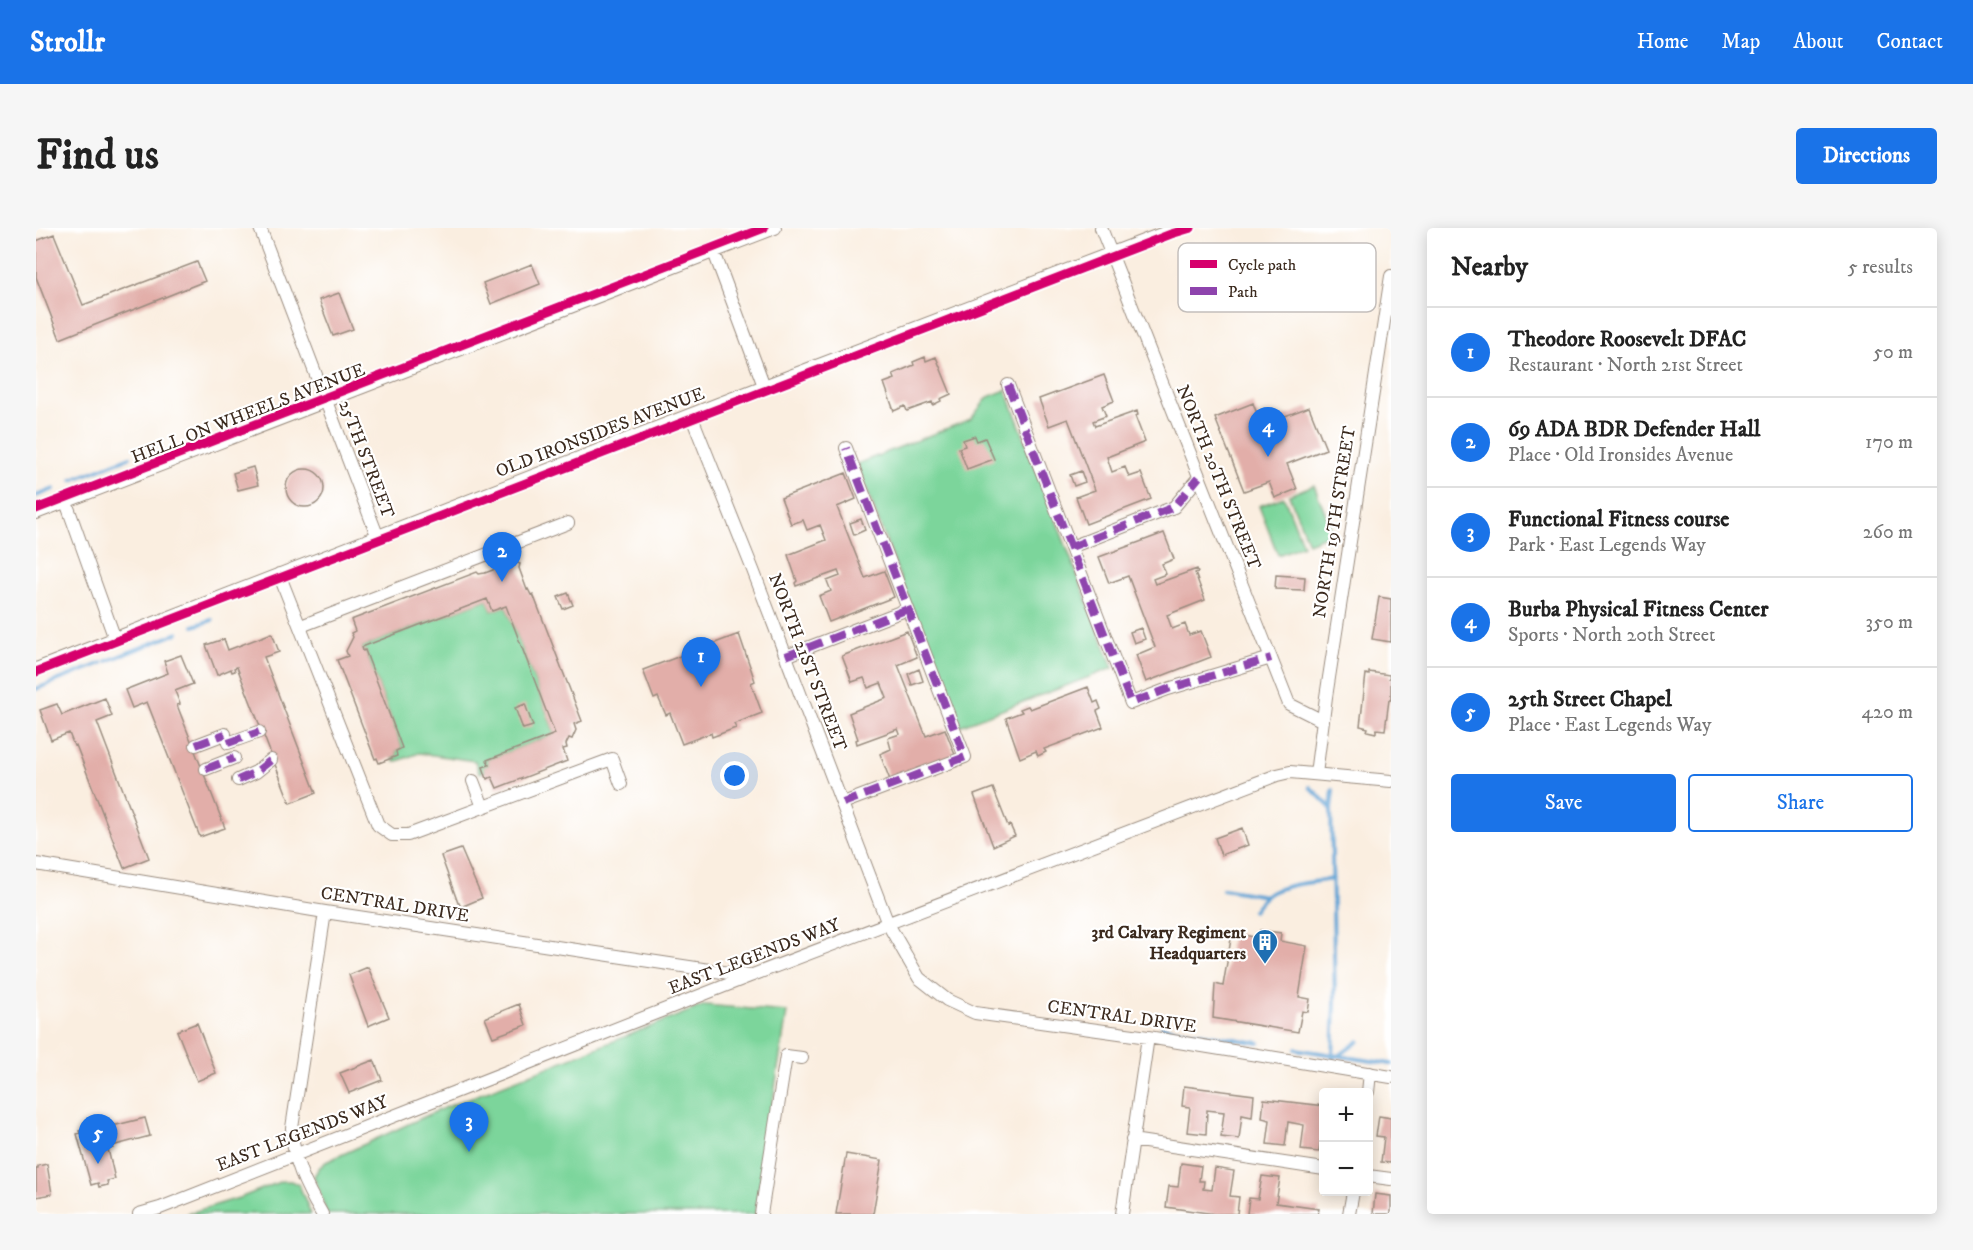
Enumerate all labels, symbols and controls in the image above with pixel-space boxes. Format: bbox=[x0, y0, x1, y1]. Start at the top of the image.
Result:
text: Strollr bbox=[30, 25, 105, 60]
text: Home bbox=[1637, 29, 1689, 55]
text: Map bbox=[1722, 29, 1760, 55]
text: About bbox=[1793, 29, 1844, 55]
text: Contact bbox=[1877, 29, 1943, 55]
button: Directions bbox=[1796, 128, 1937, 184]
text: Find us bbox=[36, 130, 159, 182]
legend bbox=[1178, 243, 1376, 312]
text: Nearby bbox=[1451, 251, 1528, 284]
text: Cycle path bbox=[1228, 255, 1297, 275]
text: 5 results bbox=[1848, 255, 1913, 280]
text: Path bbox=[1228, 282, 1258, 302]
text: Theodore Roosevelt DFAC bbox=[1508, 326, 1746, 353]
text: 1 bbox=[1467, 340, 1474, 365]
text: 50 m bbox=[1873, 340, 1913, 365]
text: Restaurant · North 21st Street bbox=[1508, 353, 1743, 378]
street label: HELL ON WHEELS AVENUE bbox=[128, 359, 369, 469]
street label: NORTH 20TH STREET bbox=[1171, 382, 1265, 573]
street label: OLD IRONSIDES AVENUE bbox=[493, 383, 708, 483]
street label: 25TH STREET bbox=[333, 397, 399, 522]
pin: 4 bbox=[1248, 408, 1288, 457]
text: 69 ADA BDR Defender Hall bbox=[1508, 416, 1760, 443]
street label: NORTH 19TH STREET bbox=[1309, 424, 1361, 620]
text: 2 bbox=[1466, 430, 1475, 455]
text: 170 m bbox=[1865, 430, 1913, 455]
text: Place · Old Ironsides Avenue bbox=[1508, 443, 1733, 468]
text: Functional Fitness course bbox=[1508, 506, 1729, 533]
text: 3 bbox=[1467, 520, 1474, 545]
text: 260 m bbox=[1863, 520, 1913, 545]
pin: 2 bbox=[482, 532, 522, 582]
text: Park · East Legends Way bbox=[1508, 533, 1706, 558]
street label: NORTH 21ST STREET bbox=[763, 571, 851, 755]
text: Burba Physical Fitness Center bbox=[1508, 596, 1768, 623]
text: 4 bbox=[1465, 610, 1476, 635]
text: 350 m bbox=[1866, 610, 1913, 635]
text: Sports · North 20th Street bbox=[1508, 623, 1715, 648]
pin: 1 bbox=[682, 638, 720, 687]
text: 25th Street Chapel bbox=[1508, 686, 1672, 713]
text: 5 bbox=[1466, 700, 1475, 725]
text: 420 m bbox=[1862, 700, 1913, 725]
text: Place · East Legends Way bbox=[1508, 713, 1711, 738]
your location bbox=[720, 761, 749, 790]
button: Save bbox=[1451, 774, 1676, 832]
button: Share bbox=[1688, 774, 1913, 832]
street label: CENTRAL DRIVE bbox=[319, 882, 471, 928]
street label: EAST LEGENDS WAY bbox=[665, 914, 844, 1000]
place label: 3rd Calvary Regiment Headquarters bbox=[1092, 922, 1246, 965]
building icon: 3rd Calvary Regiment Headquarters bbox=[1250, 927, 1280, 965]
street label: CENTRAL DRIVE bbox=[1046, 996, 1198, 1038]
map controls bbox=[1319, 1088, 1373, 1196]
button: + bbox=[1319, 1088, 1373, 1142]
street label: EAST LEGENDS WAY bbox=[213, 1091, 392, 1177]
pin: 3 bbox=[450, 1102, 488, 1152]
pin: 5 bbox=[78, 1114, 118, 1164]
button: − bbox=[1319, 1142, 1373, 1196]

